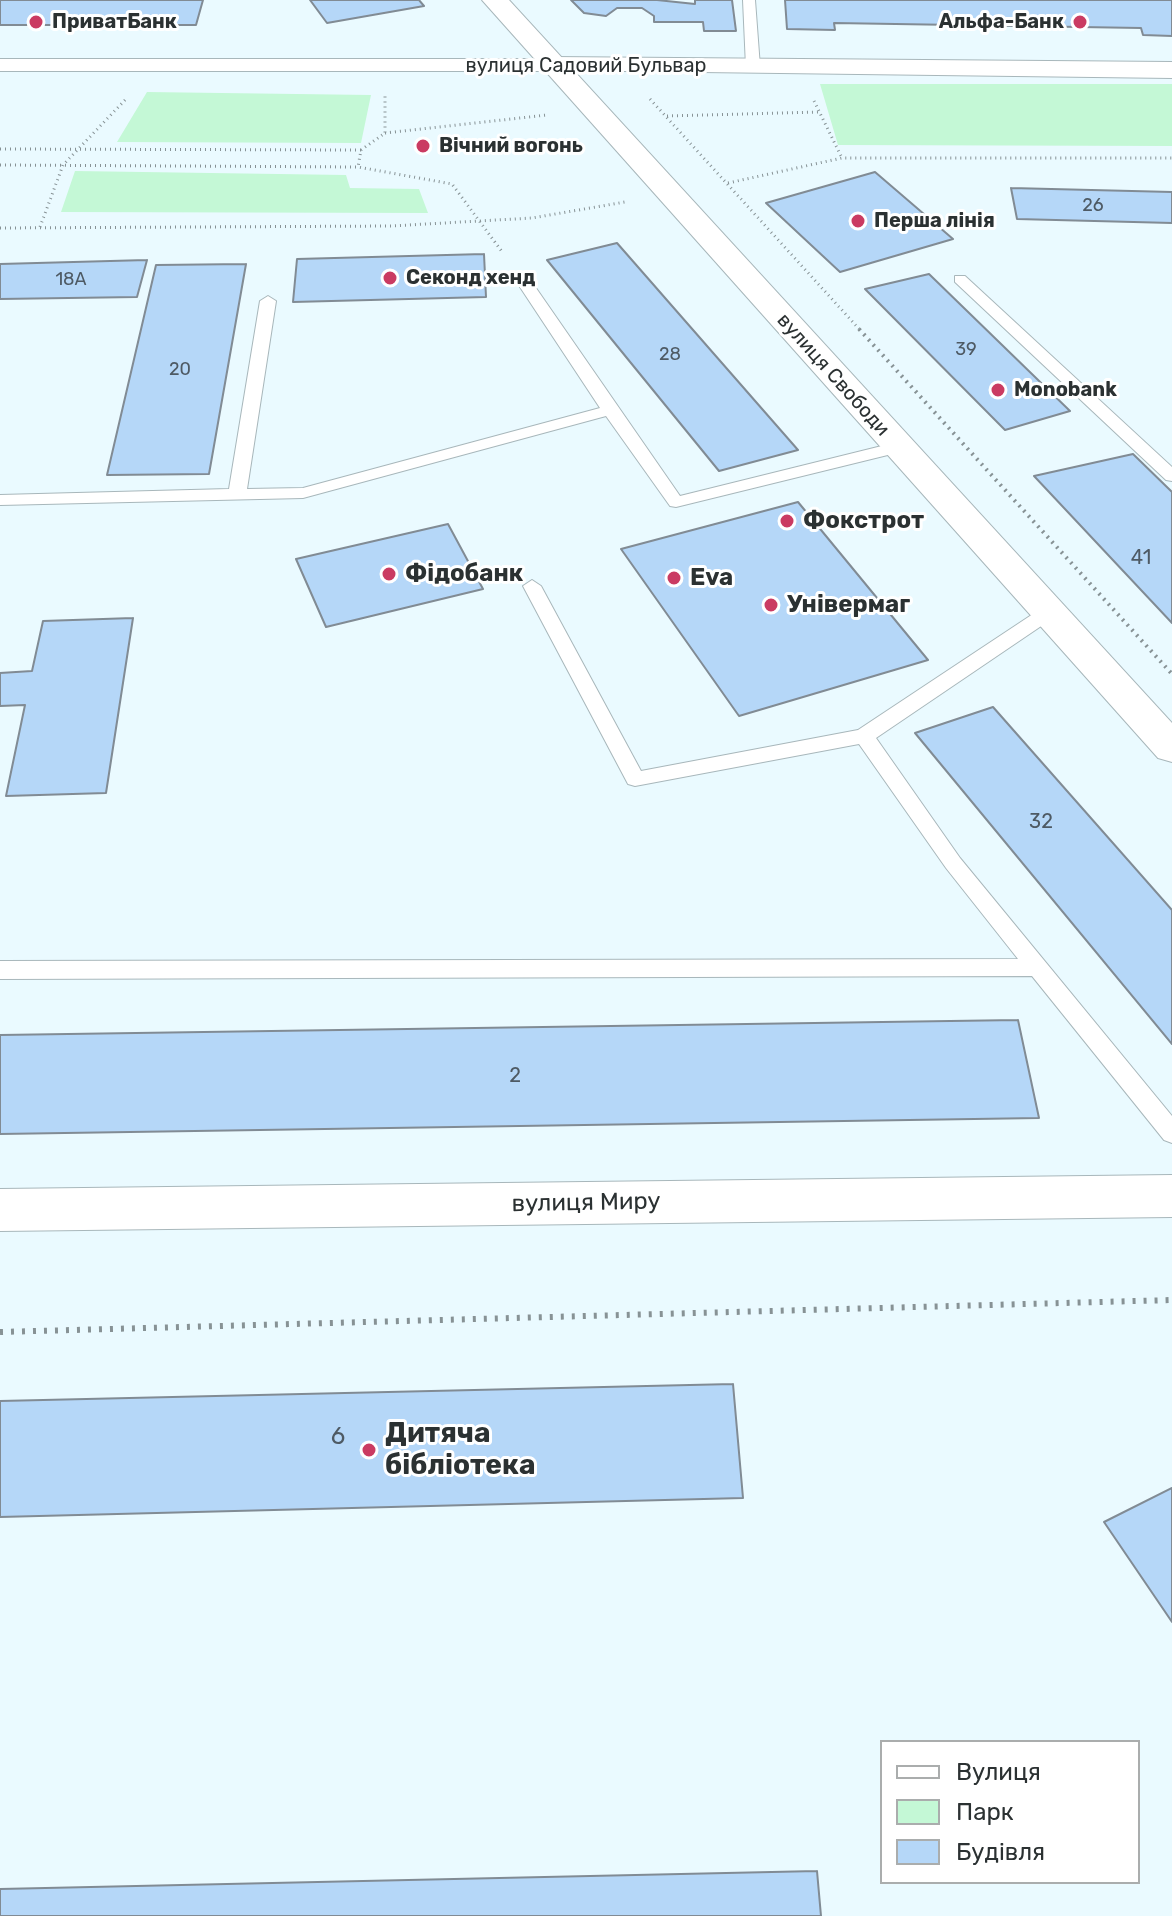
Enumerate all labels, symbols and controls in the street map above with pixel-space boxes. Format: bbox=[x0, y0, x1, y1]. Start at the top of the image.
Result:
place label: ПриватБанк bbox=[52, 10, 177, 34]
place label: Альфа-Банк bbox=[939, 10, 1064, 34]
marker: ПриватБанк bbox=[27, 13, 45, 31]
marker: Альфа-Банк bbox=[1071, 13, 1089, 31]
street label: вулиця Садовий Бульвар bbox=[466, 54, 706, 78]
place label: Вічний вогонь bbox=[439, 134, 583, 158]
marker: Вічний вогонь bbox=[414, 137, 432, 155]
house number: 26 bbox=[1082, 195, 1104, 217]
place label: Перша лінія bbox=[874, 209, 995, 233]
marker: Перша лінія bbox=[849, 212, 867, 230]
place label: Секонд хенд bbox=[406, 266, 535, 290]
house number: 18А bbox=[55, 269, 87, 291]
marker: Секонд хенд bbox=[381, 269, 399, 287]
street label: вулиця Свободи bbox=[772, 309, 894, 441]
house number: 39 bbox=[955, 339, 977, 361]
house number: 28 bbox=[659, 344, 681, 366]
house number: 20 bbox=[169, 359, 191, 381]
place label: Monobank bbox=[1014, 378, 1117, 402]
marker: Monobank bbox=[989, 381, 1007, 399]
place label: Фокстрот bbox=[803, 507, 924, 535]
marker: Фокстрот bbox=[778, 512, 796, 530]
house number: 41 bbox=[1131, 546, 1151, 570]
place label: Фідобанк bbox=[405, 560, 523, 588]
place label: Eva bbox=[690, 564, 733, 592]
marker: Фідобанк bbox=[380, 565, 398, 583]
marker: Eva bbox=[665, 569, 683, 587]
place label: Універмаг bbox=[787, 591, 910, 619]
marker: Універмаг bbox=[762, 596, 780, 614]
house number: 32 bbox=[1029, 810, 1053, 834]
house number: 2 bbox=[509, 1064, 521, 1088]
street label: вулиця Миру bbox=[511, 1187, 661, 1219]
place label: Дитяча бібліотека bbox=[385, 1417, 535, 1483]
house number: 6 bbox=[331, 1423, 345, 1451]
marker: Дитяча бібліотека bbox=[360, 1441, 378, 1459]
legend bbox=[880, 1740, 1140, 1884]
text: Вулиця bbox=[956, 1758, 1041, 1786]
text: Парк bbox=[956, 1798, 1014, 1826]
text: Будівля bbox=[956, 1838, 1045, 1866]

